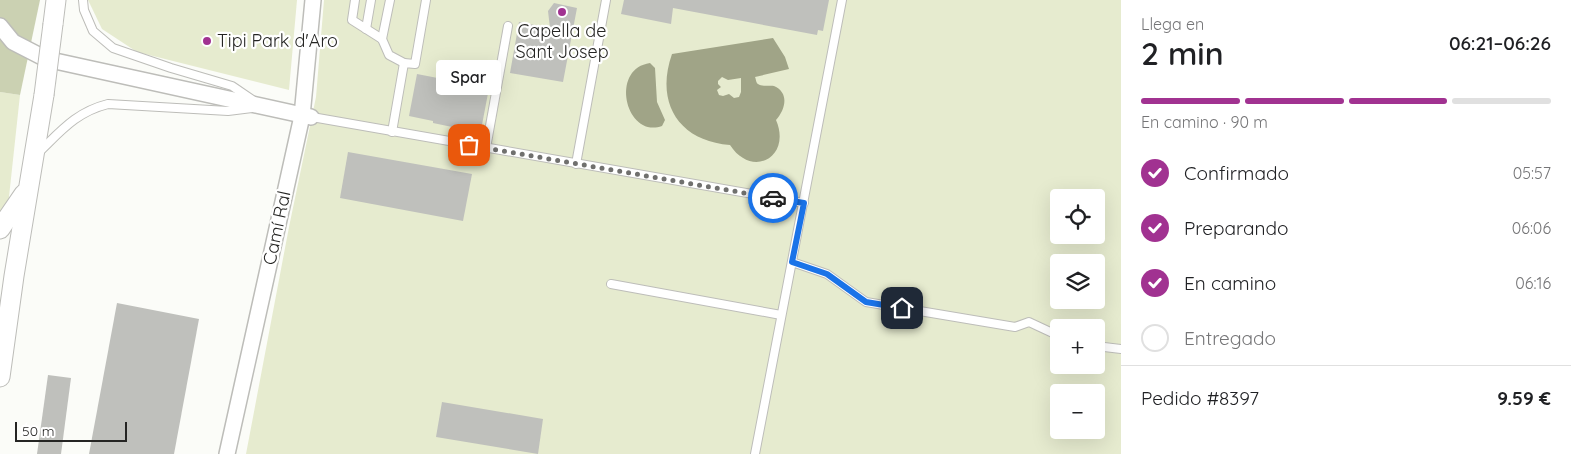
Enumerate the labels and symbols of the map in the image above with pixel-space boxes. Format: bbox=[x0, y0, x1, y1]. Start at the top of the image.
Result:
marker: Capella de Sant Josep bbox=[556, 6, 568, 18]
place label: Capella de Sant Josep bbox=[515, 19, 609, 63]
place label: Tipi Park d'Aro bbox=[217, 29, 338, 52]
marker: Tipi Park d'Aro bbox=[201, 35, 213, 47]
callout: Spar bbox=[436, 60, 502, 95]
pin bbox=[448, 124, 490, 166]
courier bbox=[748, 173, 798, 223]
street label: Camí Ral bbox=[257, 189, 296, 267]
pin bbox=[881, 287, 923, 329]
scale bar bbox=[15, 419, 128, 442]

